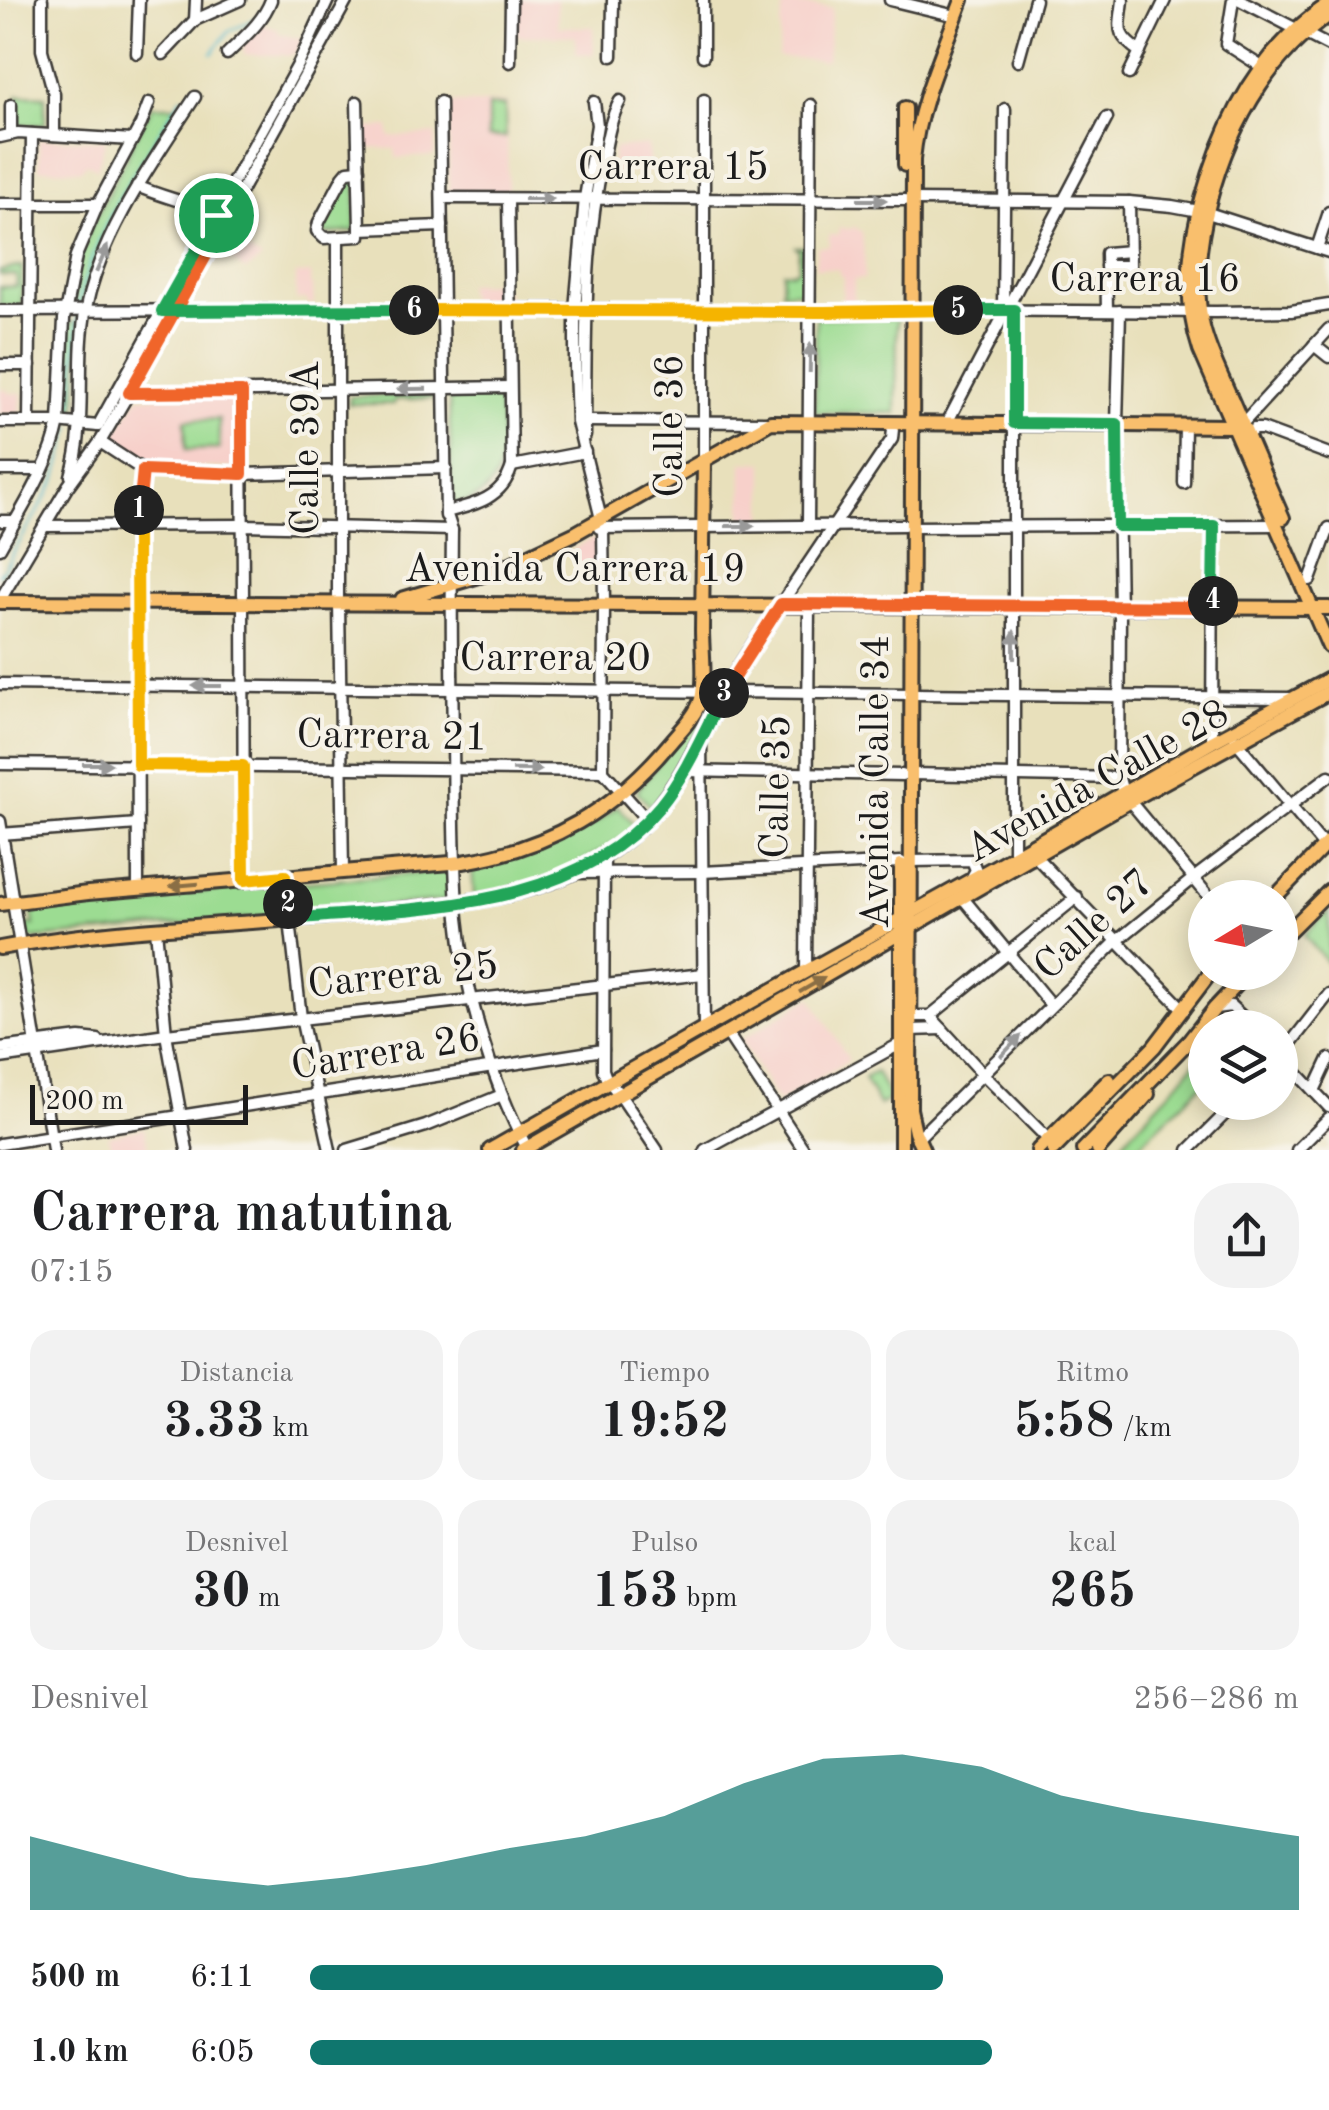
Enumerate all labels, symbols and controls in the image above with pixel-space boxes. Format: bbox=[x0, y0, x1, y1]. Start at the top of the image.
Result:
street label: Carrera 15 bbox=[577, 149, 769, 189]
pin bbox=[174, 173, 259, 258]
icon: arrive bbox=[189, 188, 244, 243]
one-way arrow bbox=[524, 191, 556, 207]
one-way arrow bbox=[856, 192, 888, 208]
one-way arrow bbox=[94, 244, 110, 274]
street label: Carrera 16 bbox=[1049, 261, 1241, 301]
pin: 6 bbox=[389, 285, 439, 335]
pin: 5 bbox=[933, 285, 983, 335]
text: 6 bbox=[406, 296, 422, 324]
text: 5 bbox=[950, 296, 966, 324]
one-way arrow bbox=[802, 341, 818, 373]
street label: Calle 36 bbox=[652, 354, 692, 498]
street label: Calle 39A bbox=[288, 361, 328, 535]
one-way arrow bbox=[396, 381, 428, 397]
pin: 1 bbox=[114, 485, 164, 535]
text: 1 bbox=[131, 496, 147, 524]
one-way arrow bbox=[725, 518, 757, 534]
street label: Avenida Carrera 19 bbox=[404, 551, 746, 591]
pin: 4 bbox=[1188, 576, 1238, 626]
text: 4 bbox=[1205, 587, 1221, 615]
one-way arrow bbox=[1006, 628, 1022, 660]
street label: Avenida Calle 34 bbox=[858, 635, 898, 929]
street label: Carrera 20 bbox=[459, 640, 651, 680]
pin: 3 bbox=[699, 668, 749, 718]
one-way arrow bbox=[191, 678, 223, 694]
text: 3 bbox=[716, 679, 732, 707]
street label: Avenida Calle 28 bbox=[960, 694, 1236, 872]
street label: Calle 35 bbox=[757, 715, 799, 859]
street label: Carrera 21 bbox=[296, 716, 488, 760]
one-way arrow bbox=[82, 757, 114, 773]
one-way arrow bbox=[512, 762, 544, 778]
street label: Calle 27 bbox=[1028, 863, 1162, 989]
one-way arrow bbox=[167, 878, 199, 894]
pin: 2 bbox=[263, 879, 313, 929]
north arrow bbox=[1188, 880, 1298, 990]
map controls bbox=[1188, 880, 1298, 1120]
text: 2 bbox=[280, 890, 296, 918]
street label: Carrera 25 bbox=[306, 947, 500, 1007]
one-way arrow bbox=[798, 976, 826, 994]
button: layers bbox=[1188, 1010, 1298, 1120]
street label: Carrera 26 bbox=[288, 1019, 484, 1089]
one-way arrow bbox=[999, 1035, 1023, 1059]
scale bar bbox=[30, 1080, 248, 1124]
text: 200 m bbox=[45, 1088, 124, 1116]
button: share bbox=[1194, 1183, 1299, 1288]
text: Carrera matutina bbox=[30, 1188, 452, 1243]
text: 07:15 bbox=[30, 1257, 113, 1289]
text: Distancia bbox=[180, 1360, 293, 1388]
text: Tiempo bbox=[619, 1360, 710, 1388]
text: Ritmo bbox=[1056, 1360, 1129, 1388]
text: 3.33 bbox=[164, 1398, 265, 1448]
text: 19:52 bbox=[600, 1398, 730, 1448]
text: 5:58 bbox=[1013, 1398, 1114, 1448]
text: km bbox=[265, 1415, 309, 1443]
text: /km bbox=[1114, 1415, 1172, 1443]
text: Desnivel bbox=[185, 1530, 288, 1558]
text: Pulso bbox=[631, 1530, 698, 1558]
text: kcal bbox=[1068, 1530, 1117, 1558]
text: 30 bbox=[192, 1568, 250, 1618]
text: 153 bbox=[592, 1568, 679, 1618]
text: 265 bbox=[1049, 1568, 1136, 1618]
text: m bbox=[250, 1585, 281, 1613]
text: bpm bbox=[679, 1585, 737, 1613]
text: Desnivel bbox=[30, 1684, 148, 1716]
text: 256–286 m bbox=[1133, 1684, 1299, 1716]
text: 500 m bbox=[30, 1962, 120, 1994]
text: 6:11 bbox=[190, 1962, 255, 1994]
text: 1.0 km bbox=[30, 2037, 129, 2069]
text: 6:05 bbox=[190, 2037, 255, 2069]

